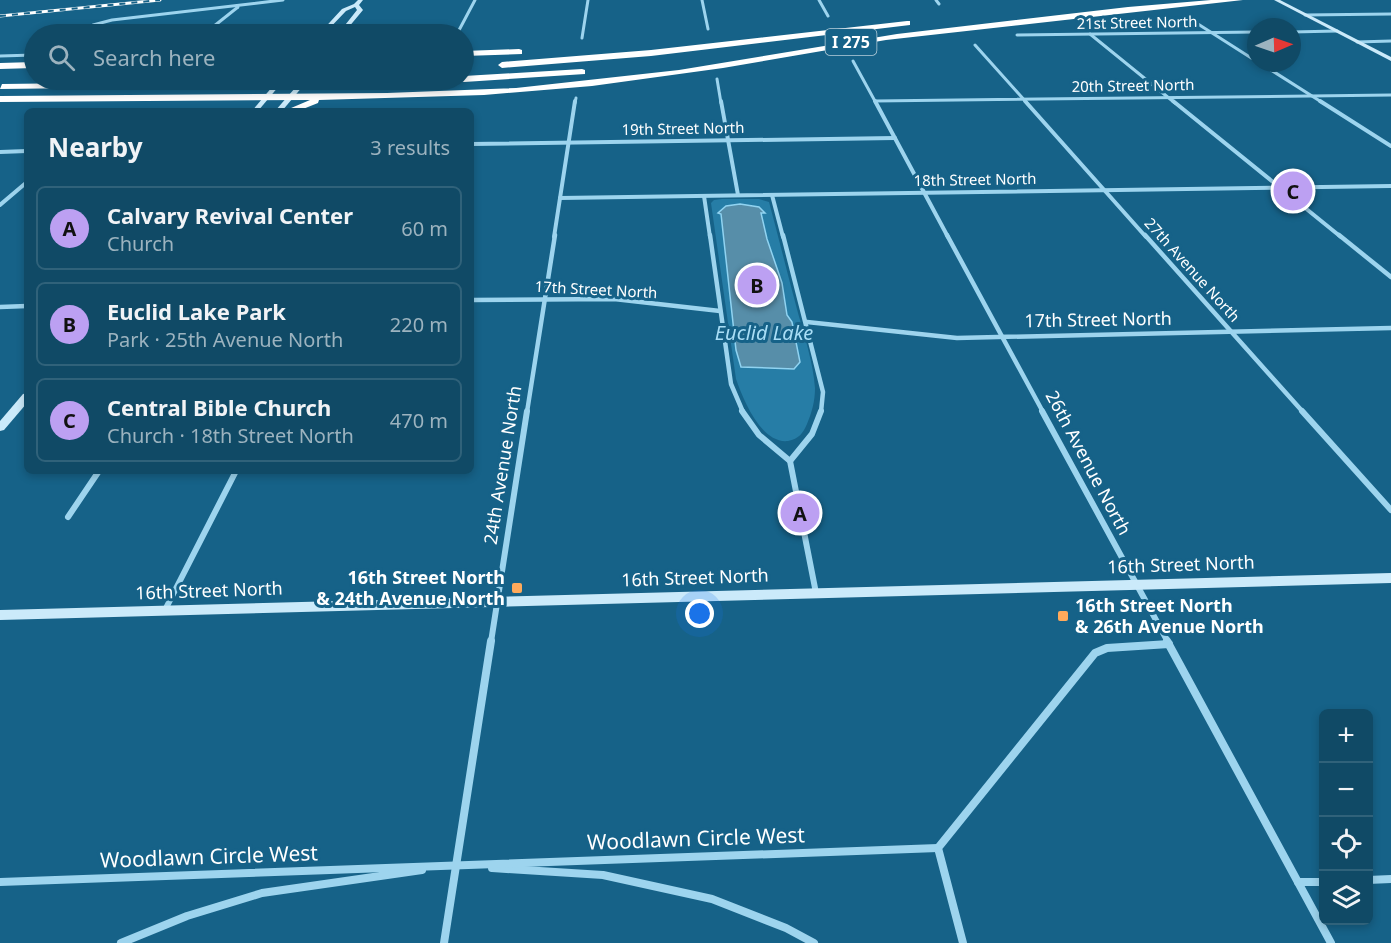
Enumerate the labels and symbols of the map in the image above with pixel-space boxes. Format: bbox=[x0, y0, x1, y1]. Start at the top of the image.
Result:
street label: 21st Street North bbox=[1076, 11, 1198, 33]
north arrow bbox=[1247, 18, 1301, 72]
road number: I 275 bbox=[826, 29, 876, 55]
street label: 20th Street North bbox=[1071, 74, 1195, 96]
street label: 19th Street North bbox=[621, 117, 745, 139]
street label: 18th Street North bbox=[913, 168, 1037, 190]
pin: C bbox=[1274, 168, 1312, 213]
street label: 27th Avenue North bbox=[1141, 213, 1245, 326]
pin: B bbox=[738, 262, 777, 308]
street label: 17th Street North bbox=[534, 276, 658, 302]
street label: 17th Street North bbox=[1024, 306, 1172, 332]
water label: Euclid Lake bbox=[715, 319, 813, 346]
street label: 24th Avenue North bbox=[478, 384, 526, 546]
street label: 26th Avenue North bbox=[1041, 386, 1137, 539]
pin: A bbox=[780, 490, 820, 536]
street label: 16th Street North bbox=[1107, 549, 1255, 579]
street label: 16th Street North bbox=[621, 562, 769, 592]
place label: 16th Street North & 24th Avenue North bbox=[316, 565, 505, 610]
street label: 16th Street North bbox=[135, 575, 283, 605]
marker: 16th Street North & 24th Avenue North bbox=[510, 581, 524, 595]
place label: 16th Street North & 26th Avenue North bbox=[1075, 593, 1264, 638]
your location bbox=[685, 599, 714, 628]
marker: 16th Street North & 26th Avenue North bbox=[1056, 609, 1070, 623]
street label: Woodlawn Circle West bbox=[587, 820, 806, 856]
street label: Woodlawn Circle West bbox=[100, 838, 319, 874]

